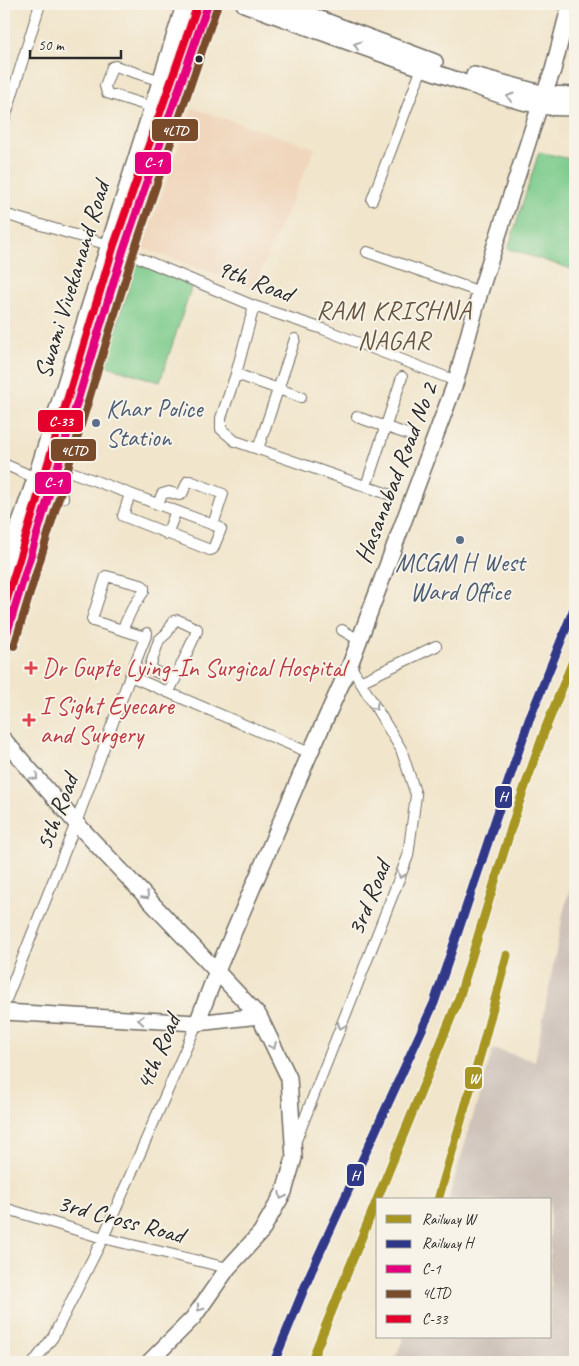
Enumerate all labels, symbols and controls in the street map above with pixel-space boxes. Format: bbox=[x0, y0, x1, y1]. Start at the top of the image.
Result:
scale bar bbox=[30, 28, 121, 60]
text: 50 m bbox=[38, 36, 65, 55]
one-way arrow bbox=[353, 41, 361, 51]
unlabelled marker bbox=[194, 54, 204, 64]
one-way arrow bbox=[507, 93, 515, 103]
line badge: 4LTD bbox=[151, 118, 199, 142]
text: 4LTD bbox=[162, 122, 190, 139]
line badge: C-1 bbox=[134, 151, 172, 175]
text: C-1 bbox=[144, 154, 163, 171]
street label: Swami Vivekanand Road bbox=[27, 174, 118, 382]
street label: 9th Road bbox=[212, 252, 300, 311]
district label: RAM KRISHNA NAGAR bbox=[316, 294, 473, 357]
street label: Hasanabad Road No 2 bbox=[347, 376, 446, 568]
place label: Khar Police Station bbox=[106, 393, 204, 454]
line badge: C-33 bbox=[37, 409, 84, 433]
text: C-33 bbox=[49, 413, 75, 430]
marker: Khar Police Station bbox=[90, 417, 102, 429]
line badge: 4LTD bbox=[50, 438, 97, 462]
text: 4LTD bbox=[61, 442, 89, 459]
line badge: C-1 bbox=[34, 471, 72, 495]
text: C-1 bbox=[44, 474, 63, 491]
marker: MCGM H West Ward Office bbox=[454, 534, 466, 546]
place label: MCGM H West Ward Office bbox=[395, 547, 528, 608]
place label: Dr Gupte Lying-In Surgical Hospital bbox=[42, 652, 350, 684]
marker: Dr Gupte Lying-In Surgical Hospital bbox=[24, 661, 38, 675]
place label: I Sight Eyecare and Surgery bbox=[40, 690, 176, 751]
one-way arrow bbox=[368, 701, 378, 710]
marker: I Sight Eyecare and Surgery bbox=[22, 713, 36, 727]
street label: 5th Road bbox=[28, 767, 87, 855]
one-way arrow bbox=[30, 772, 39, 781]
line badge: H bbox=[494, 785, 513, 809]
text: H bbox=[499, 788, 510, 805]
street label: 3rd Road bbox=[340, 853, 400, 940]
one-way arrow bbox=[397, 870, 407, 879]
one-way arrow bbox=[140, 891, 149, 900]
street label: 4th Road bbox=[128, 1007, 189, 1095]
one-way arrow bbox=[136, 1014, 144, 1025]
one-way arrow bbox=[337, 1021, 347, 1030]
one-way arrow bbox=[267, 1041, 278, 1050]
line badge: W bbox=[464, 1066, 483, 1090]
text: W bbox=[469, 1070, 482, 1087]
line badge: H bbox=[346, 1163, 365, 1187]
text: H bbox=[351, 1167, 362, 1184]
street label: 3rd Cross Road bbox=[54, 1187, 191, 1252]
one-way arrow bbox=[277, 1191, 288, 1200]
legend bbox=[376, 1198, 552, 1338]
text: Railway W bbox=[422, 1210, 478, 1229]
text: Railway H bbox=[422, 1234, 475, 1253]
text: C-1 bbox=[422, 1260, 442, 1279]
text: 4LTD bbox=[422, 1284, 451, 1303]
one-way arrow bbox=[197, 1302, 206, 1312]
text: C-33 bbox=[422, 1310, 449, 1329]

